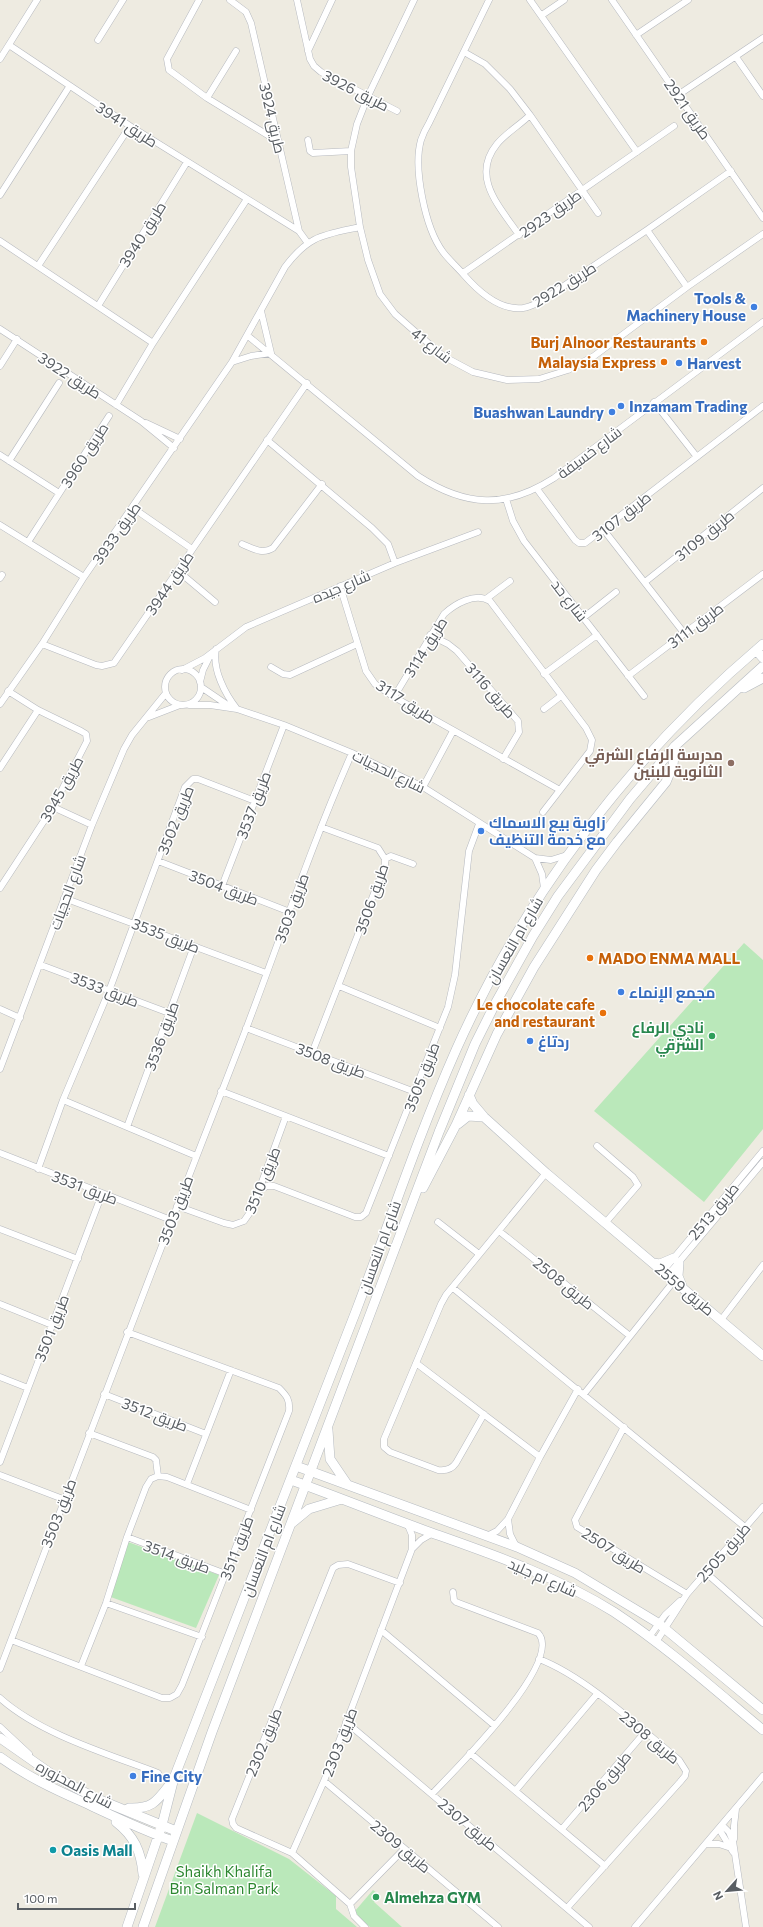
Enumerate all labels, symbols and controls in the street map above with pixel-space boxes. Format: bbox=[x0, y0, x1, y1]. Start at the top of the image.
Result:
street label: طريق 3926 bbox=[319, 66, 392, 116]
street label: طريق 2921 bbox=[659, 75, 715, 144]
street label: طريق 3924 bbox=[254, 81, 290, 155]
street label: طريق 3941 bbox=[92, 97, 161, 152]
street label: طريق 2923 bbox=[516, 185, 586, 242]
street label: طريق 3940 bbox=[115, 198, 171, 271]
street label: طريق 2922 bbox=[529, 258, 600, 312]
place label: Tools & Machinery House bbox=[626, 289, 747, 324]
marker: Tools & Machinery House bbox=[749, 302, 759, 312]
street label: شارع 41 bbox=[406, 323, 456, 369]
place label: Burj Alnoor Restaurants bbox=[530, 333, 696, 351]
marker: Burj Alnoor Restaurants bbox=[699, 337, 709, 347]
street label: طريق 3922 bbox=[34, 348, 105, 404]
place label: Malaysia Express bbox=[538, 353, 656, 371]
place label: Harvest bbox=[687, 354, 741, 372]
marker: Malaysia Express bbox=[659, 357, 669, 367]
marker: Harvest bbox=[674, 358, 684, 368]
place label: Inzamam Trading bbox=[629, 397, 748, 415]
marker: Inzamam Trading bbox=[616, 401, 626, 411]
place label: Buashwan Laundry bbox=[473, 403, 605, 421]
marker: Buashwan Laundry bbox=[607, 407, 617, 417]
street label: طريق 3960 bbox=[56, 419, 113, 492]
street label: شارع خسيفة bbox=[553, 422, 627, 484]
street label: طريق 3107 bbox=[588, 487, 655, 546]
street label: طريق 3933 bbox=[88, 498, 146, 569]
street label: طريق 3109 bbox=[671, 506, 739, 566]
street label: طريق 3944 bbox=[141, 548, 198, 619]
street label: شارع جيده bbox=[309, 566, 374, 609]
street label: شارع حد bbox=[546, 575, 592, 626]
street label: طريق 3111 bbox=[664, 598, 728, 653]
street label: طريق 3114 bbox=[399, 614, 452, 681]
street label: طريق 3116 bbox=[461, 659, 520, 723]
street label: طريق 3117 bbox=[372, 675, 439, 728]
place label: مدرسة الرفاع الشرقي الثانوية للبنين bbox=[585, 745, 723, 781]
street label: شارع الحجيات bbox=[348, 746, 428, 799]
street label: طريق 3945 bbox=[36, 753, 88, 826]
marker: مدرسة الرفاع الشرقي الثانوية للبنين bbox=[726, 758, 736, 768]
street label: طريق 3537 bbox=[232, 769, 276, 842]
street label: طريق 3502 bbox=[153, 783, 199, 858]
place label: زاوية بيع الاسماك مع خدمة التنظيف bbox=[489, 813, 606, 850]
marker: زاوية بيع الاسماك مع خدمة التنظيف bbox=[476, 826, 486, 836]
street label: شارع الحجيات bbox=[45, 852, 92, 933]
street label: طريق 3506 bbox=[351, 861, 393, 937]
street label: طريق 3504 bbox=[186, 865, 261, 910]
street label: طريق 3503 bbox=[270, 871, 314, 946]
street label: شارع ام النعسان bbox=[482, 893, 549, 988]
street label: طريق 3535 bbox=[129, 914, 203, 958]
place label: MADO ENMA MALL bbox=[598, 949, 741, 967]
marker: MADO ENMA MALL bbox=[585, 953, 595, 963]
street label: طريق 3533 bbox=[68, 968, 142, 1012]
place label: مجمع الإنماء bbox=[629, 983, 715, 1003]
marker: مجمع الإنماء bbox=[616, 987, 626, 997]
place label: Le chocolate cafe and restaurant bbox=[476, 995, 595, 1030]
street label: طريق 3536 bbox=[140, 999, 184, 1074]
marker: Le chocolate cafe and restaurant bbox=[598, 1008, 608, 1018]
place label: نادي الرفاع الشرقي bbox=[632, 1018, 704, 1057]
marker: نادي الرفاع الشرقي bbox=[707, 1031, 717, 1041]
place label: ردتاغ bbox=[538, 1032, 569, 1052]
marker: ردتاغ bbox=[525, 1036, 535, 1046]
street label: طريق 3508 bbox=[293, 1038, 368, 1083]
street label: طريق 3505 bbox=[400, 1040, 444, 1115]
street label: طريق 3510 bbox=[240, 1144, 285, 1217]
street label: طريق 3531 bbox=[49, 1166, 121, 1210]
street label: طريق 3503 bbox=[154, 1173, 198, 1248]
street label: طريق 2513 bbox=[684, 1179, 744, 1245]
street label: شارع ام النعسان bbox=[354, 1198, 407, 1297]
street label: طريق 2508 bbox=[529, 1253, 598, 1315]
street label: طريق 2559 bbox=[650, 1259, 718, 1321]
street label: طريق 3501 bbox=[30, 1292, 74, 1365]
street label: طريق 3512 bbox=[119, 1393, 190, 1437]
street label: طريق 3503 bbox=[37, 1476, 81, 1551]
street label: شارع ام النعسان bbox=[237, 1501, 292, 1600]
street label: طريق 3511 bbox=[216, 1513, 258, 1583]
street label: طريق 2505 bbox=[692, 1519, 755, 1587]
street label: طريق 2507 bbox=[578, 1523, 649, 1578]
street label: طريق 3514 bbox=[140, 1536, 213, 1578]
street label: شارع ام جليد bbox=[505, 1554, 580, 1603]
street label: طريق 2302 bbox=[241, 1705, 287, 1780]
street label: طريق 2303 bbox=[318, 1705, 362, 1780]
street label: طريق 2308 bbox=[615, 1707, 684, 1769]
street label: طريق 2306 bbox=[574, 1747, 636, 1816]
street label: شارع المحزوره bbox=[32, 1756, 117, 1814]
place label: Fine City bbox=[141, 1767, 203, 1785]
marker: Fine City bbox=[128, 1771, 138, 1781]
street label: طريق 2307 bbox=[433, 1794, 501, 1855]
street label: طريق 2309 bbox=[366, 1816, 435, 1878]
place label: Oasis Mall bbox=[61, 1841, 133, 1859]
marker: Oasis Mall bbox=[48, 1845, 58, 1855]
park label: Shaikh Khalifa Bin Salman Park bbox=[169, 1862, 279, 1897]
north arrow bbox=[707, 1871, 747, 1911]
scale bar bbox=[18, 1885, 135, 1911]
place label: Almehza GYM bbox=[384, 1888, 481, 1906]
text: N bbox=[710, 1889, 725, 1902]
text: 100 m bbox=[24, 1891, 58, 1905]
marker: Almehza GYM bbox=[371, 1892, 381, 1902]

